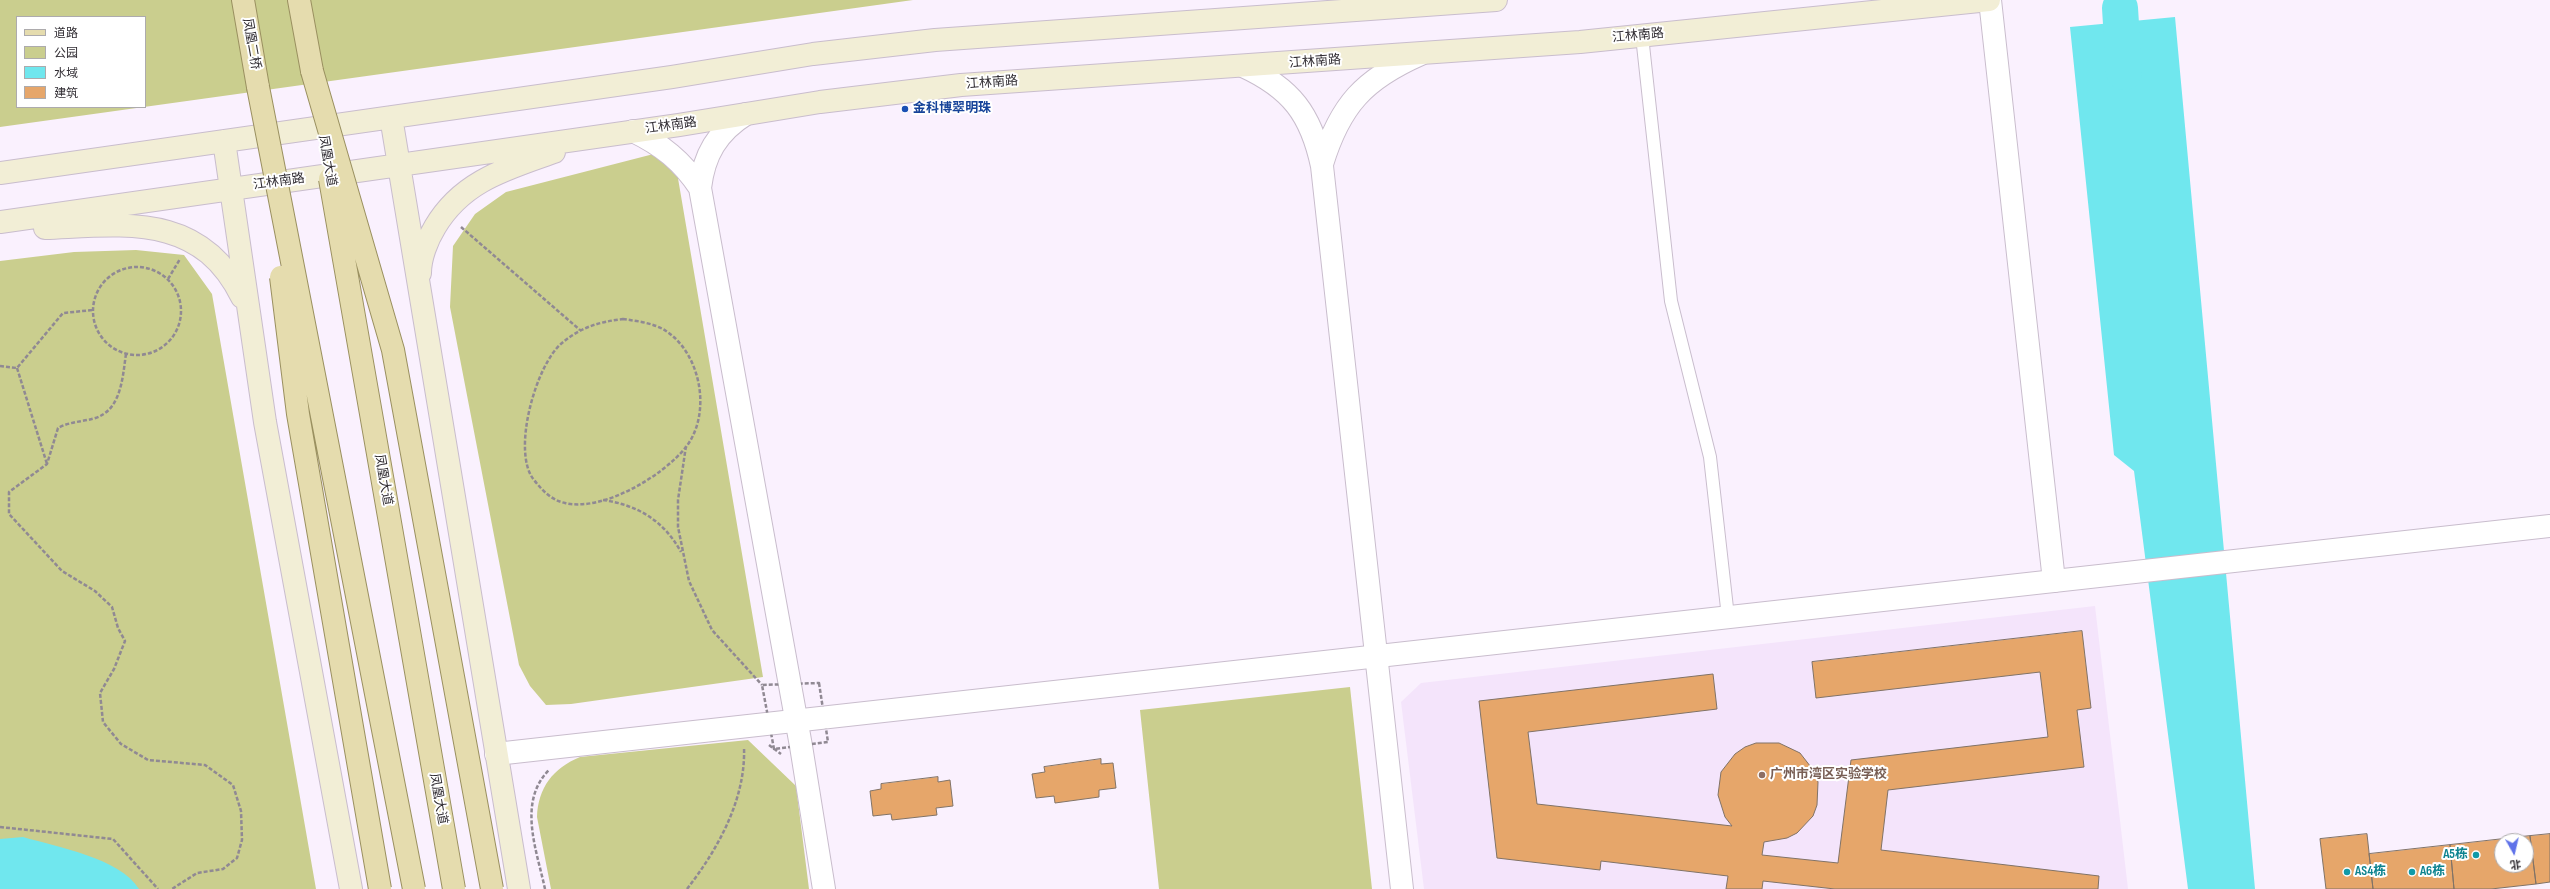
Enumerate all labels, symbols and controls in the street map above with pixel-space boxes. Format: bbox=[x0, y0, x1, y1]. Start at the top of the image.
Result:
legend bbox=[16, 16, 146, 108]
street label: 凤凰二桥 bbox=[239, 17, 263, 71]
text: 道路 bbox=[54, 26, 78, 41]
street label: 江林南路 bbox=[1611, 26, 1665, 46]
text: 公园 bbox=[54, 46, 78, 61]
street label: 江林南路 bbox=[1289, 52, 1341, 72]
text: 水域 bbox=[54, 66, 78, 81]
street label: 江林南路 bbox=[966, 73, 1018, 93]
text: 建筑 bbox=[54, 86, 78, 101]
place label: 金科博翠明珠 bbox=[913, 101, 991, 117]
marker: 金科博翠明珠 bbox=[900, 104, 910, 114]
street label: 江林南路 bbox=[644, 115, 698, 137]
street label: 凤凰大道 bbox=[315, 134, 339, 188]
street label: 江林南路 bbox=[252, 171, 306, 193]
street label: 凤凰大道 bbox=[371, 453, 395, 507]
place label: 广州市湾区实验学校 bbox=[1770, 767, 1887, 783]
marker: 广州市湾区实验学校 bbox=[1757, 770, 1767, 780]
street label: 凤凰大道 bbox=[426, 772, 450, 826]
north arrow bbox=[2494, 833, 2534, 873]
place label: A5栋 bbox=[2443, 847, 2468, 863]
marker: A5栋 bbox=[2471, 850, 2481, 860]
text: 北 bbox=[2509, 857, 2522, 872]
place label: AS4栋 bbox=[2355, 864, 2386, 880]
place label: A6栋 bbox=[2420, 864, 2445, 880]
marker: AS4栋 bbox=[2342, 867, 2352, 877]
marker: A6栋 bbox=[2407, 867, 2417, 877]

